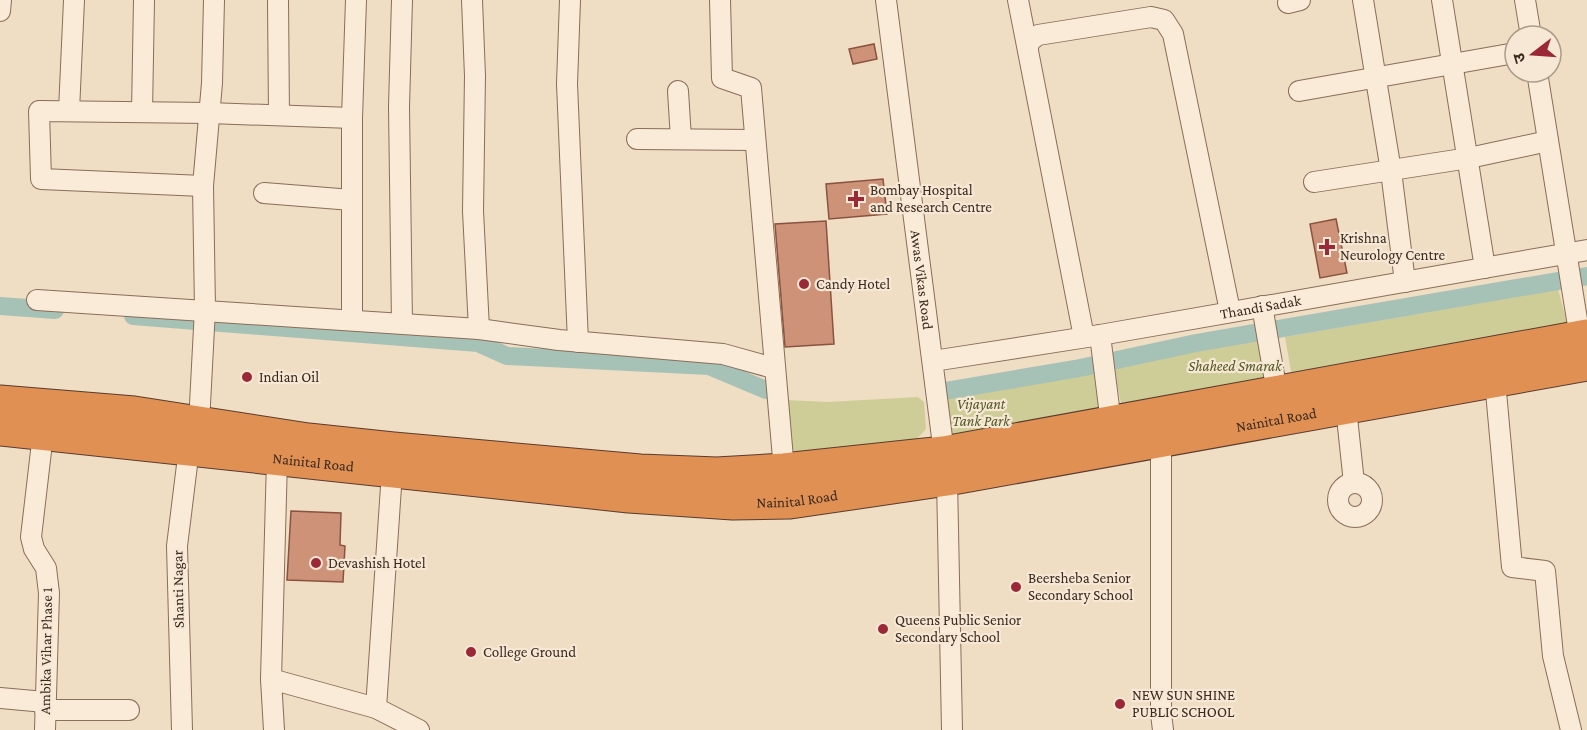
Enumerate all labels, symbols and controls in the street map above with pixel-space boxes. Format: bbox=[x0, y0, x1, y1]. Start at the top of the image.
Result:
north arrow bbox=[1503, 24, 1563, 84]
text: उ bbox=[1509, 51, 1529, 65]
place label: Bombay Hospital and Research Centre bbox=[870, 182, 992, 215]
marker: Bombay Hospital and Research Centre bbox=[847, 190, 865, 208]
street label: Awas Vikas Road bbox=[908, 229, 936, 331]
place label: Krishna Neurology Centre bbox=[1340, 230, 1446, 264]
marker: Krishna Neurology Centre bbox=[1318, 238, 1336, 256]
place label: Candy Hotel bbox=[816, 276, 890, 293]
marker: Candy Hotel bbox=[797, 277, 811, 291]
street label: Thandi Sadak bbox=[1219, 292, 1303, 322]
park label: Shaheed Smarak bbox=[1188, 358, 1283, 374]
place label: Indian Oil bbox=[259, 369, 319, 385]
marker: Indian Oil bbox=[240, 370, 254, 384]
park label: Vijayant Tank Park bbox=[952, 396, 1011, 429]
street label: Nainital Road bbox=[1235, 405, 1318, 435]
street label: Nainital Road bbox=[272, 450, 355, 475]
street label: Nainital Road bbox=[756, 487, 839, 511]
street label: Shanti Nagar bbox=[169, 549, 188, 628]
place label: Devashish Hotel bbox=[328, 555, 426, 571]
marker: Devashish Hotel bbox=[309, 556, 323, 570]
place label: Beersheba Senior Secondary School bbox=[1028, 570, 1133, 604]
marker: Beersheba Senior Secondary School bbox=[1009, 580, 1023, 594]
street label: Ambika Vihar Phase 1 bbox=[37, 587, 55, 715]
place label: Queens Public Senior Secondary School bbox=[895, 612, 1022, 646]
marker: Queens Public Senior Secondary School bbox=[876, 622, 890, 636]
place label: College Ground bbox=[483, 644, 576, 661]
marker: College Ground bbox=[464, 645, 478, 659]
place label: NEW SUN SHINE PUBLIC SCHOOL bbox=[1132, 687, 1235, 720]
marker: NEW SUN SHINE PUBLIC SCHOOL bbox=[1113, 697, 1127, 711]

